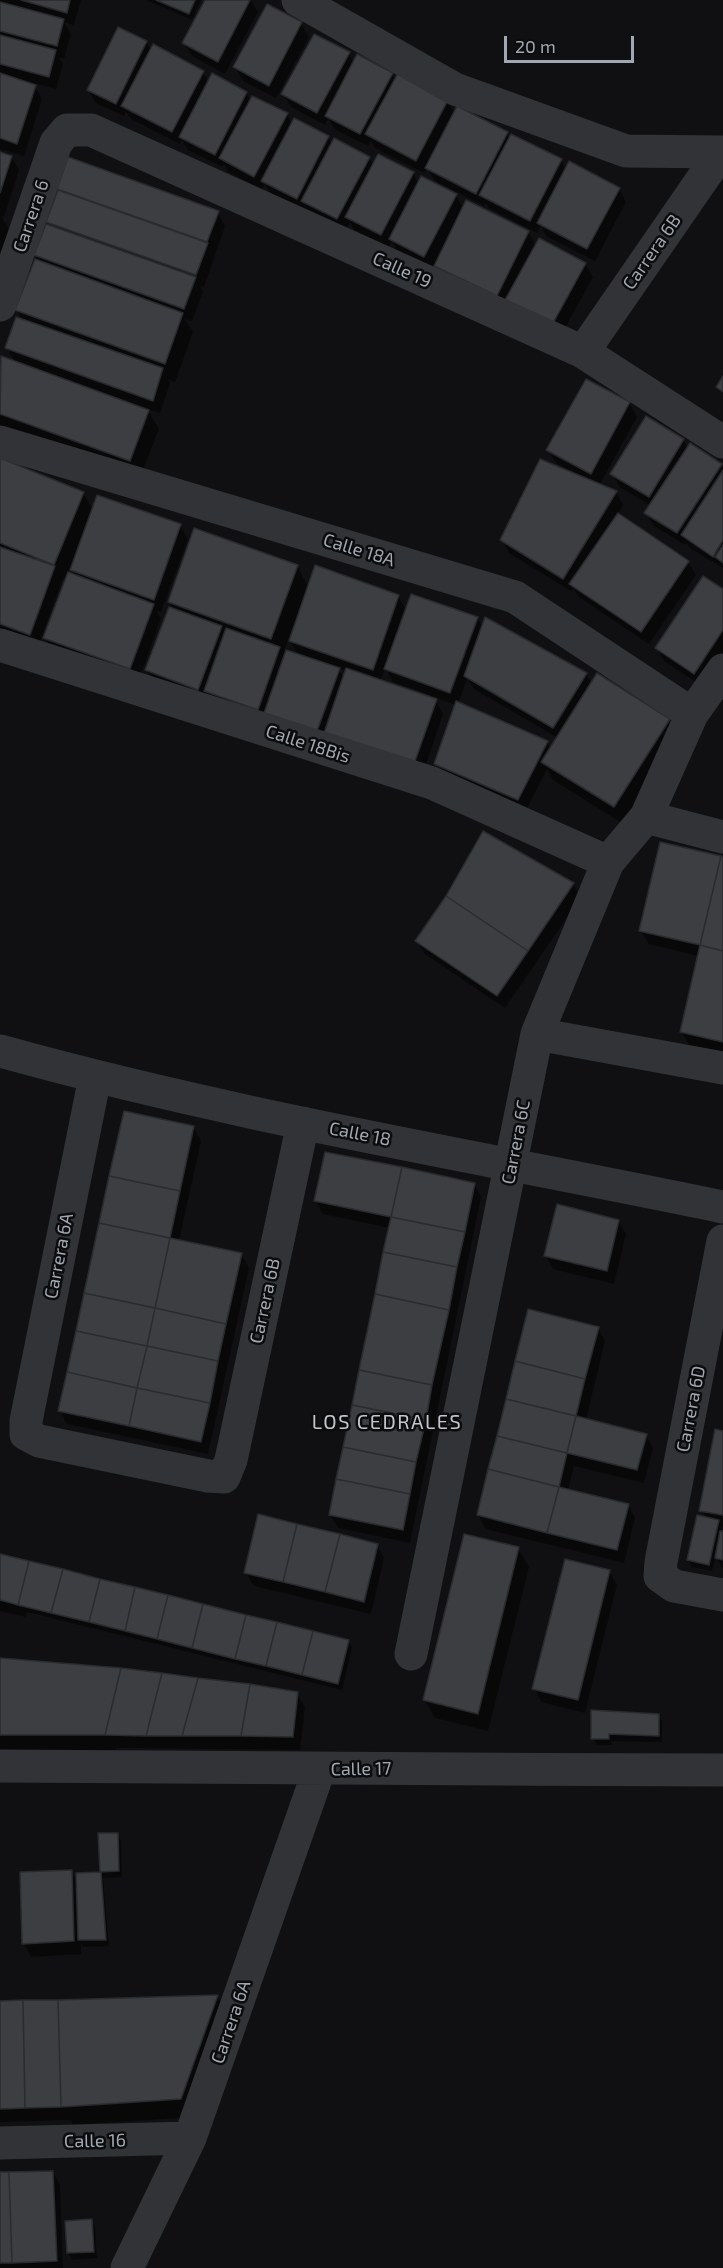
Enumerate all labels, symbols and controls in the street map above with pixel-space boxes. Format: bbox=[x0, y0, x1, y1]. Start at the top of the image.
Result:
scale bar bbox=[507, 24, 638, 62]
text: 20 m bbox=[515, 35, 556, 57]
street label: Carrera 6 bbox=[9, 177, 53, 255]
street label: Carrera 6B bbox=[618, 210, 686, 294]
street label: Calle 19 bbox=[369, 248, 435, 292]
street label: Calle 18A bbox=[321, 529, 397, 571]
street label: Calle 18Bis bbox=[263, 720, 353, 768]
street label: Carrera 6C bbox=[497, 1098, 535, 1186]
street label: Calle 18 bbox=[327, 1117, 393, 1151]
street label: Carrera 6A bbox=[40, 1211, 78, 1301]
street label: Carrera 6B bbox=[245, 1256, 285, 1346]
street label: Carrera 6D bbox=[672, 1364, 710, 1454]
district label: LOS CEDRALES bbox=[312, 1410, 462, 1434]
street label: Calle 17 bbox=[330, 1758, 392, 1780]
street label: Carrera 6A bbox=[207, 1978, 255, 2066]
street label: Calle 16 bbox=[64, 2130, 126, 2152]

